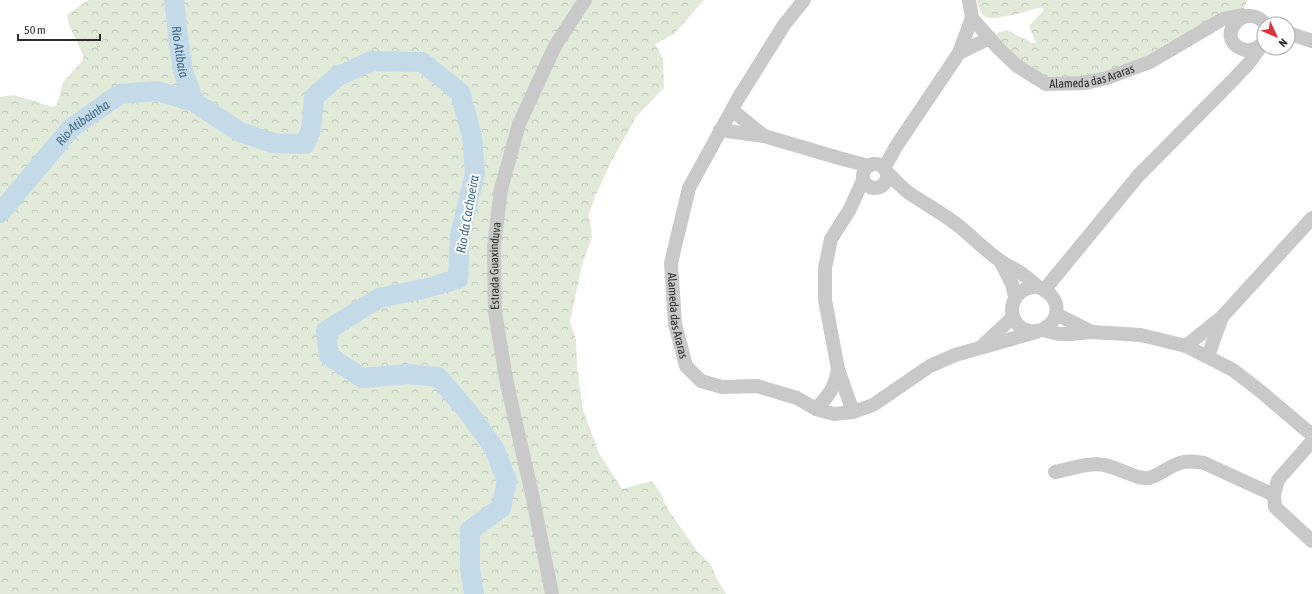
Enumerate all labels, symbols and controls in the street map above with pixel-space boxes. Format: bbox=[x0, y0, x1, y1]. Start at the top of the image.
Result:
scale bar bbox=[18, 16, 100, 42]
north arrow bbox=[1256, 16, 1296, 56]
text: 50 m bbox=[24, 23, 46, 37]
water label: Rio Atibaia bbox=[169, 25, 192, 80]
text: N bbox=[1277, 36, 1290, 49]
street label: Alameda das Araras bbox=[1049, 61, 1136, 91]
water label: Rio Atibainha bbox=[53, 97, 112, 148]
water label: Rio da Cachoeira bbox=[453, 174, 482, 254]
street label: Estrada Guaxinduva bbox=[487, 221, 504, 310]
street label: Alameda das Araras bbox=[665, 272, 691, 360]

